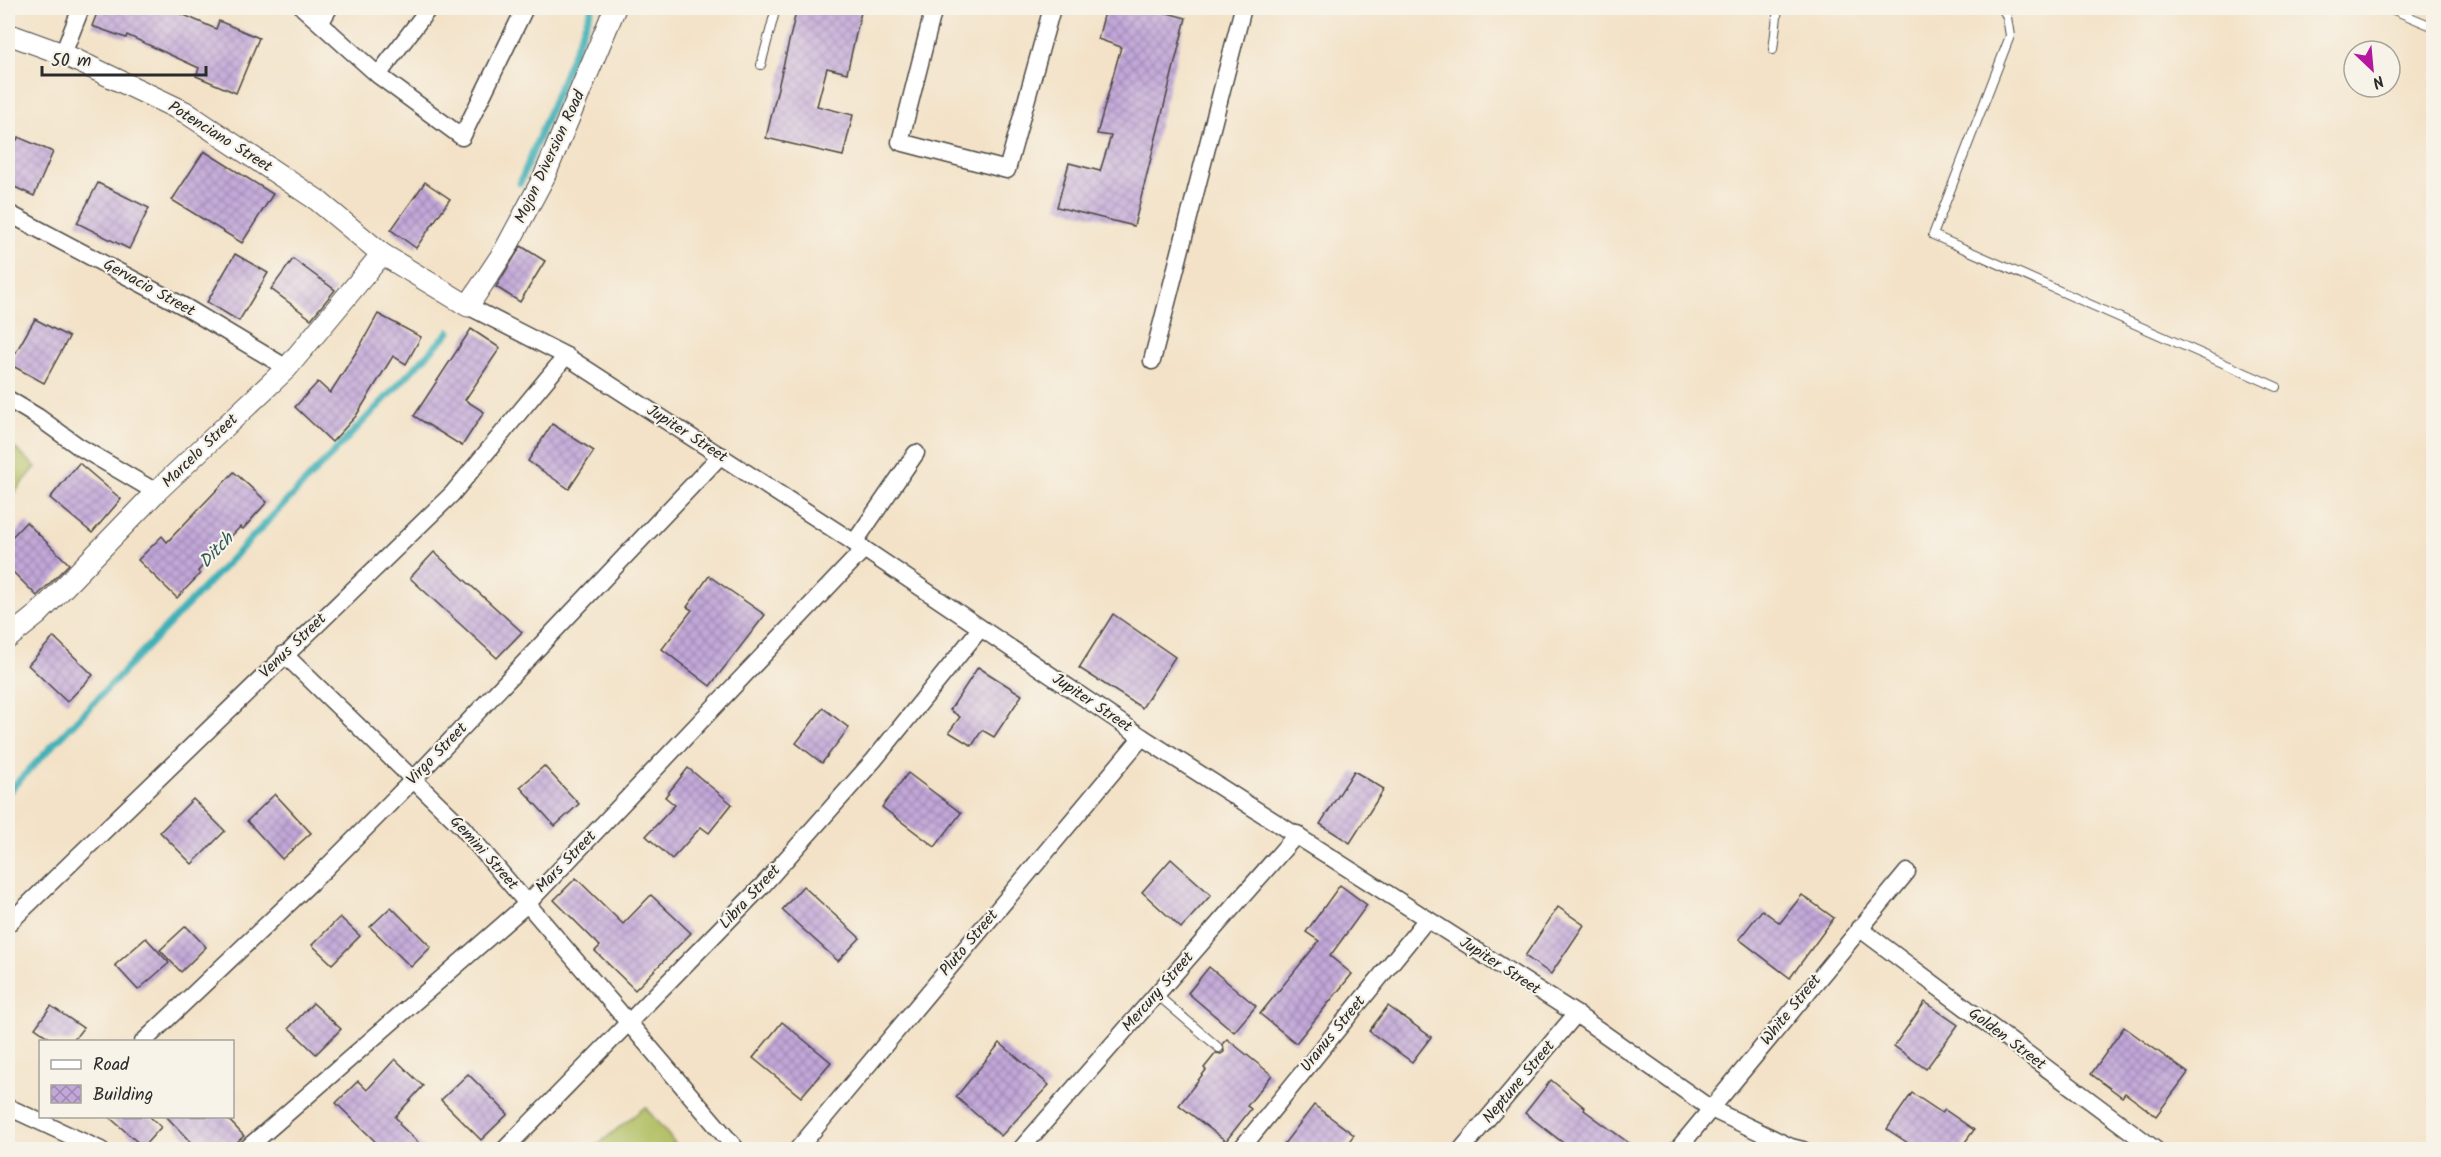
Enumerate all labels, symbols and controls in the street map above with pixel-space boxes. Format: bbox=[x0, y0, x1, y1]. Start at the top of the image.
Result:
scale bar bbox=[42, 39, 206, 77]
north arrow bbox=[2342, 39, 2402, 99]
text: 50 m bbox=[51, 47, 91, 76]
text: N bbox=[2368, 68, 2388, 95]
street label: Mojon Diversion Road bbox=[508, 85, 592, 228]
street label: Potenciano Street bbox=[163, 95, 278, 180]
street label: Gervacio Street bbox=[98, 252, 200, 324]
street label: Jupiter Street bbox=[641, 398, 733, 470]
street label: Marcelo Street bbox=[156, 407, 244, 494]
water label: Ditch bbox=[192, 525, 242, 576]
street label: Venus Street bbox=[253, 607, 333, 685]
street label: Jupiter Street bbox=[1047, 667, 1138, 740]
street label: Virgo Street bbox=[400, 716, 474, 791]
street label: Gemini Street bbox=[444, 810, 525, 896]
street label: Mars Street bbox=[529, 824, 603, 899]
street label: Libra Street bbox=[713, 858, 787, 935]
street label: Pluto Street bbox=[933, 903, 1005, 982]
street label: Jupiter Street bbox=[1454, 930, 1546, 1002]
street label: Mercury Street bbox=[1116, 946, 1201, 1038]
street label: White Street bbox=[1754, 968, 1828, 1051]
street label: Uranus Street bbox=[1294, 990, 1372, 1078]
street label: Golden Street bbox=[1963, 1001, 2052, 1077]
street label: Neptune Street bbox=[1477, 1034, 1562, 1129]
legend bbox=[39, 1040, 234, 1118]
text: Road bbox=[93, 1051, 130, 1080]
text: Building bbox=[93, 1081, 153, 1110]

